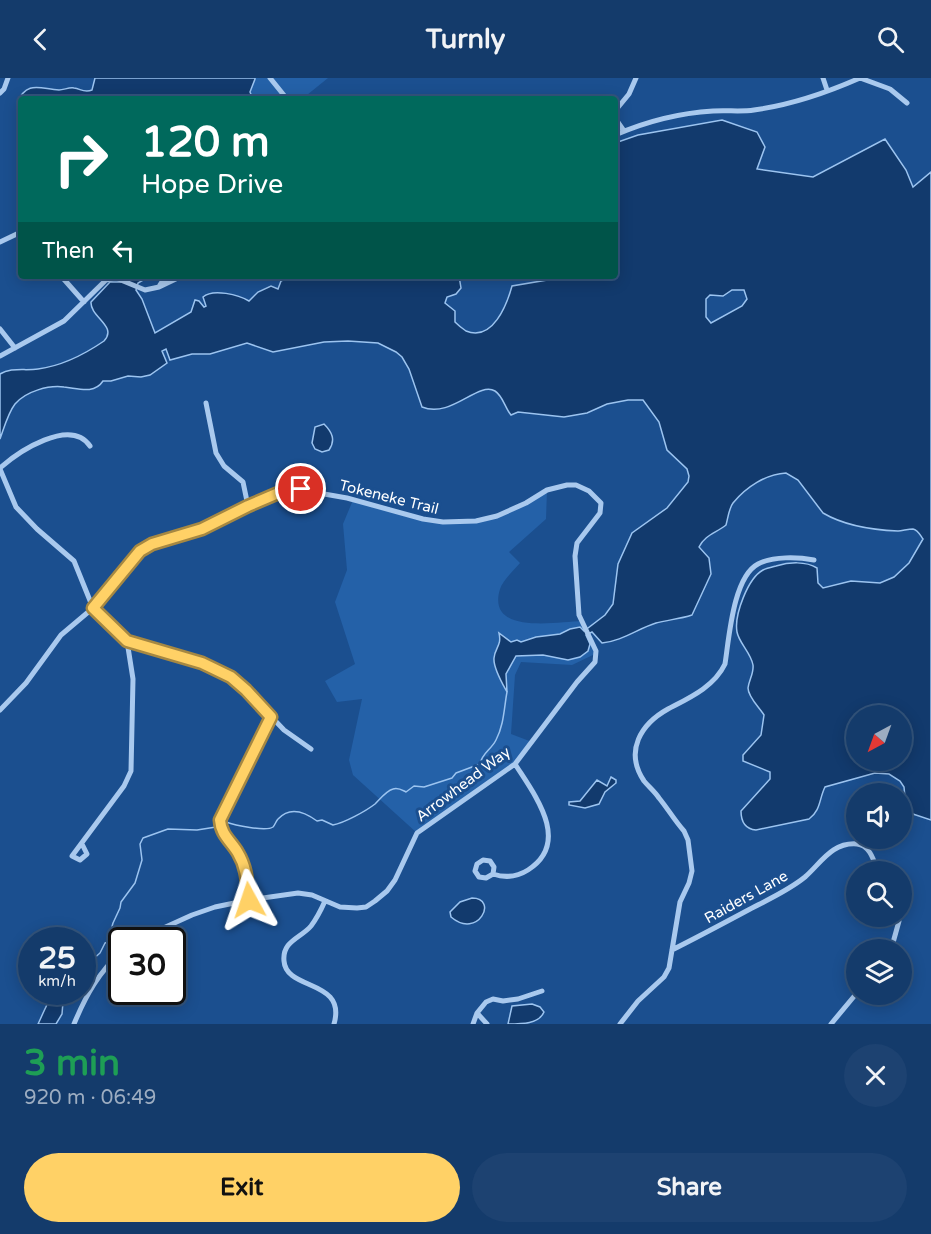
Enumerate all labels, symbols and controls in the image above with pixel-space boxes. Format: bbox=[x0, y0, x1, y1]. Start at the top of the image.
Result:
icon: back bbox=[24, 23, 57, 56]
text: Turnly bbox=[426, 23, 505, 56]
icon: search bbox=[874, 23, 907, 56]
text: 120 m bbox=[141, 117, 270, 168]
icon: right bbox=[42, 120, 120, 198]
text: Hope Drive bbox=[141, 168, 283, 201]
icon: left bbox=[107, 234, 140, 267]
text: Then bbox=[42, 238, 95, 264]
pin bbox=[275, 463, 326, 514]
icon: arrive bbox=[284, 472, 317, 505]
street label: Tokeneke Trail bbox=[337, 476, 441, 518]
north arrow bbox=[846, 705, 912, 771]
map controls bbox=[846, 705, 912, 1005]
street label: Arrowhead Way bbox=[412, 743, 514, 825]
button: sound bbox=[846, 783, 912, 849]
button: search bbox=[846, 861, 912, 927]
street label: Raiders Lane bbox=[701, 867, 791, 927]
position arrow bbox=[217, 868, 281, 932]
speed limit sign: 30 bbox=[108, 927, 186, 1005]
button: layers bbox=[846, 939, 912, 1005]
text: 25 bbox=[38, 940, 76, 977]
text: km/h bbox=[38, 972, 76, 990]
text: 3 min bbox=[24, 1042, 120, 1085]
button: close bbox=[844, 1044, 907, 1107]
text: 920 m · 06:49 bbox=[24, 1086, 156, 1110]
button: Exit bbox=[24, 1153, 460, 1222]
button: Share bbox=[472, 1153, 907, 1222]

